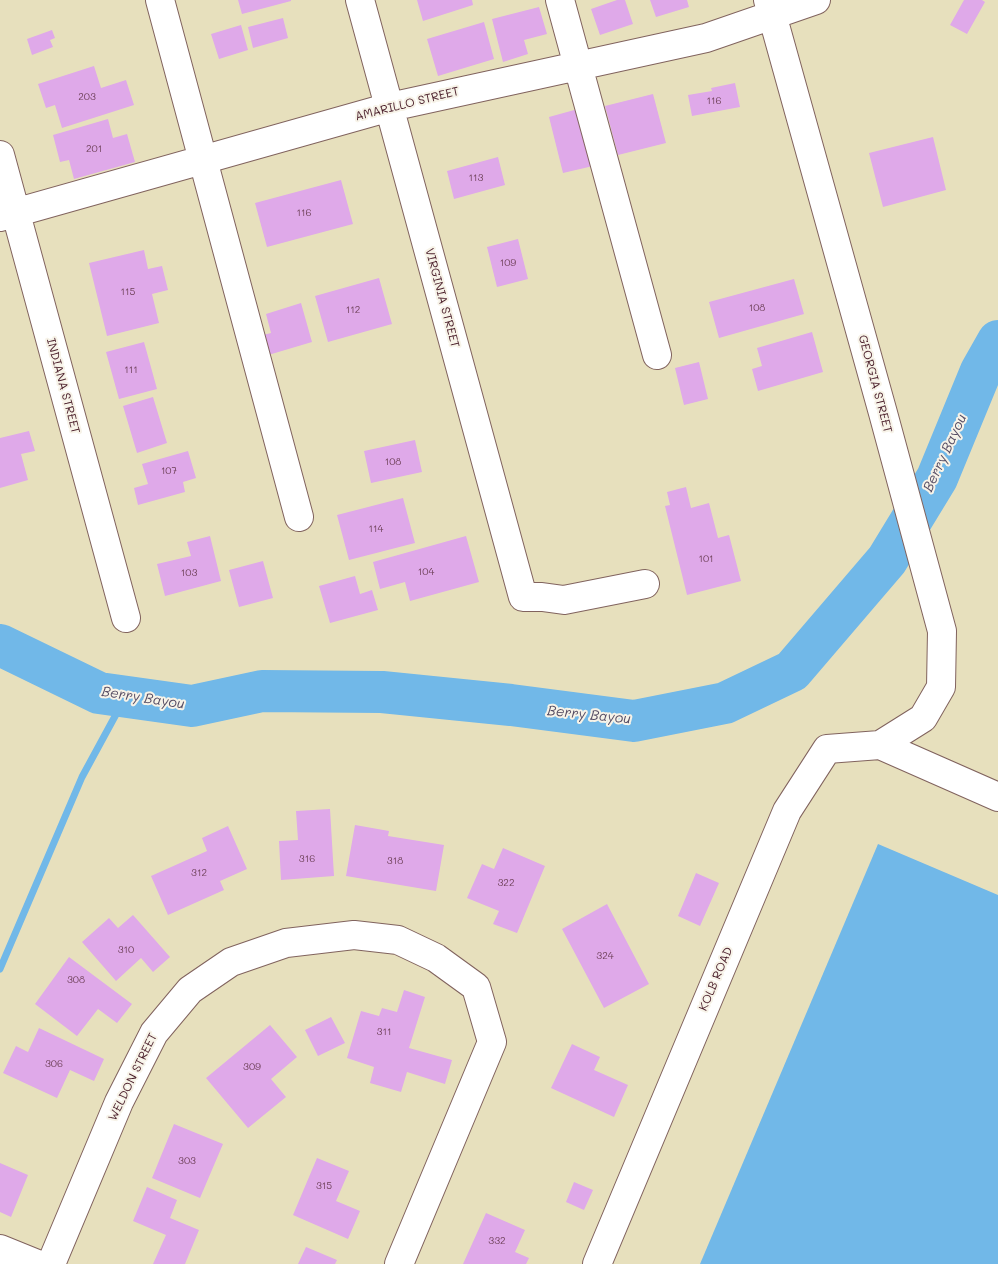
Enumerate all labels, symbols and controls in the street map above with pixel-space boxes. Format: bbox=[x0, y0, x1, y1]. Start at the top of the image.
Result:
street label: AMARILLO STREET bbox=[354, 84, 460, 124]
house number: 203 bbox=[78, 91, 96, 103]
house number: 116 bbox=[707, 95, 721, 107]
house number: 201 bbox=[86, 143, 102, 155]
house number: 113 bbox=[469, 172, 483, 184]
house number: 116 bbox=[297, 207, 311, 219]
street label: VIRGINIA STREET bbox=[422, 247, 462, 349]
house number: 109 bbox=[500, 257, 516, 269]
house number: 115 bbox=[121, 286, 135, 298]
house number: 108 bbox=[749, 302, 765, 314]
house number: 112 bbox=[346, 304, 360, 316]
street label: GEORGIA STREET bbox=[855, 333, 895, 435]
street label: INDIANA STREET bbox=[43, 337, 83, 435]
house number: 111 bbox=[124, 364, 138, 376]
water label: Berry Bayou bbox=[920, 411, 970, 495]
house number: 108 bbox=[385, 456, 401, 468]
house number: 107 bbox=[161, 465, 177, 477]
house number: 114 bbox=[369, 523, 383, 535]
house number: 101 bbox=[698, 553, 714, 565]
house number: 104 bbox=[418, 566, 434, 578]
house number: 103 bbox=[181, 567, 197, 579]
water label: Berry Bayou bbox=[100, 683, 186, 713]
water label: Berry Bayou bbox=[546, 702, 632, 728]
house number: 316 bbox=[299, 853, 315, 865]
house number: 318 bbox=[387, 855, 403, 867]
house number: 312 bbox=[191, 867, 207, 879]
house number: 322 bbox=[498, 877, 514, 889]
house number: 310 bbox=[118, 944, 134, 956]
street label: KOLB ROAD bbox=[696, 945, 736, 1013]
house number: 324 bbox=[596, 950, 614, 962]
house number: 308 bbox=[67, 974, 85, 986]
house number: 311 bbox=[377, 1026, 391, 1038]
street label: WELDON STREET bbox=[106, 1031, 160, 1123]
house number: 306 bbox=[45, 1058, 63, 1070]
house number: 309 bbox=[243, 1061, 261, 1073]
house number: 303 bbox=[178, 1155, 196, 1167]
house number: 315 bbox=[316, 1180, 332, 1192]
house number: 332 bbox=[488, 1235, 506, 1247]

